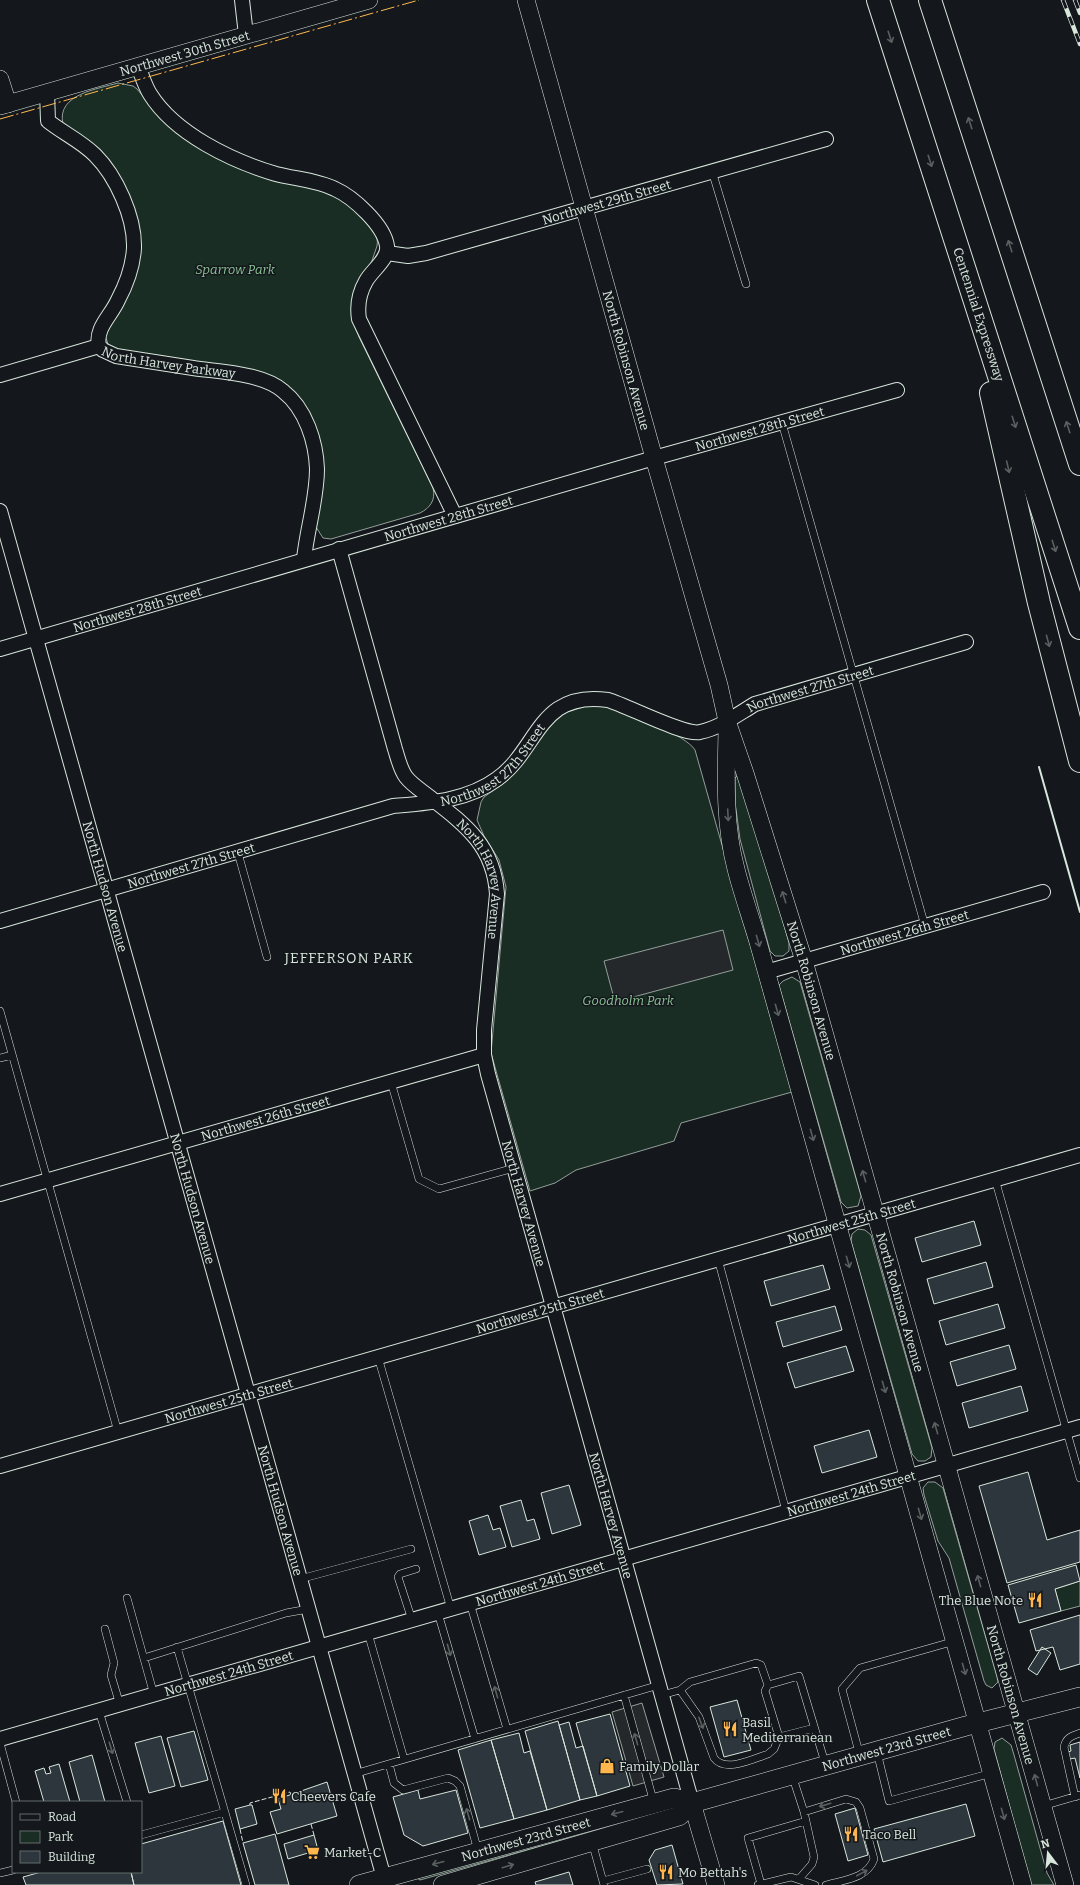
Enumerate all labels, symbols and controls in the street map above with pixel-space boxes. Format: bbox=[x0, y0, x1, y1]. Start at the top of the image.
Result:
street label: Northwest 30th Street bbox=[118, 28, 252, 79]
one-way arrow bbox=[887, 30, 894, 43]
one-way arrow bbox=[965, 117, 973, 129]
one-way arrow bbox=[927, 154, 934, 167]
street label: Northwest 29th Street bbox=[540, 177, 673, 228]
one-way arrow bbox=[1005, 241, 1013, 253]
street label: Centennial Expressway bbox=[950, 245, 1007, 383]
park label: Sparrow Park bbox=[195, 262, 276, 277]
street label: North Robinson Avenue bbox=[600, 289, 653, 432]
street label: North Harvey Parkway bbox=[99, 343, 237, 381]
street label: Northwest 28th Street bbox=[694, 404, 826, 454]
one-way arrow bbox=[1011, 415, 1018, 428]
one-way arrow bbox=[1064, 420, 1071, 433]
one-way arrow bbox=[1004, 460, 1012, 473]
street label: Northwest 28th Street bbox=[382, 493, 515, 544]
one-way arrow bbox=[1050, 539, 1058, 551]
street label: Northwest 28th Street bbox=[71, 583, 204, 635]
one-way arrow bbox=[1045, 634, 1053, 647]
street label: Northwest 27th Street bbox=[744, 662, 876, 715]
street label: Northwest 27th Street bbox=[439, 720, 548, 809]
one-way arrow bbox=[724, 808, 731, 821]
street label: North Harvey Avenue bbox=[454, 816, 504, 940]
street label: North Hudson Avenue bbox=[80, 820, 130, 954]
street label: Northwest 27th Street bbox=[126, 840, 257, 891]
one-way arrow bbox=[780, 891, 787, 904]
street label: Northwest 26th Street bbox=[838, 907, 971, 958]
street label: North Robinson Avenue bbox=[784, 919, 839, 1062]
one-way arrow bbox=[755, 935, 762, 948]
district label: JEFFERSON PARK bbox=[283, 950, 414, 967]
park label: Goodholm Park bbox=[582, 993, 675, 1008]
one-way arrow bbox=[774, 1003, 781, 1016]
street label: Northwest 26th Street bbox=[199, 1093, 332, 1144]
one-way arrow bbox=[809, 1128, 816, 1141]
street label: North Hudson Avenue bbox=[167, 1131, 218, 1266]
street label: North Harvey Avenue bbox=[499, 1139, 549, 1268]
one-way arrow bbox=[860, 1170, 868, 1183]
street label: Northwest 25th Street bbox=[786, 1196, 918, 1247]
street label: North Robinson Avenue bbox=[873, 1231, 927, 1374]
one-way arrow bbox=[845, 1256, 852, 1269]
street label: Northwest 25th Street bbox=[474, 1285, 606, 1337]
street label: Northwest 25th Street bbox=[163, 1375, 295, 1426]
one-way arrow bbox=[881, 1381, 888, 1394]
one-way arrow bbox=[932, 1422, 939, 1435]
street label: North Hudson Avenue bbox=[255, 1443, 306, 1577]
street label: North Harvey Avenue bbox=[586, 1451, 636, 1580]
street label: Northwest 24th Street bbox=[785, 1468, 918, 1519]
one-way arrow bbox=[917, 1507, 924, 1520]
street label: Northwest 24th Street bbox=[474, 1558, 606, 1609]
one-way arrow bbox=[975, 1575, 983, 1588]
restaurant icon: The Blue Note bbox=[1026, 1591, 1044, 1609]
place label: The Blue Note bbox=[939, 1593, 1023, 1608]
street label: North Robinson Avenue bbox=[984, 1623, 1038, 1766]
one-way arrow bbox=[446, 1644, 453, 1657]
street label: Northwest 24th Street bbox=[163, 1648, 295, 1699]
one-way arrow bbox=[961, 1663, 968, 1676]
one-way arrow bbox=[492, 1685, 499, 1698]
place label: Basil Mediterranean bbox=[742, 1715, 833, 1745]
one-way arrow bbox=[698, 1716, 705, 1729]
restaurant icon: Basil Mediterranean bbox=[721, 1720, 739, 1738]
street label: Northwest 23rd Street bbox=[820, 1724, 953, 1774]
one-way arrow bbox=[632, 1732, 639, 1745]
one-way arrow bbox=[108, 1741, 115, 1754]
shop icon: Family Dollar bbox=[598, 1757, 616, 1775]
place label: Family Dollar bbox=[619, 1759, 699, 1774]
one-way arrow bbox=[1032, 1774, 1039, 1787]
restaurant icon: Cheevers Cafe bbox=[270, 1787, 288, 1805]
place label: Cheevers Cafe bbox=[291, 1789, 376, 1804]
legend bbox=[12, 1801, 142, 1873]
one-way arrow bbox=[819, 1802, 832, 1809]
one-way arrow bbox=[1000, 1807, 1008, 1820]
one-way arrow bbox=[464, 1808, 471, 1821]
text: Road bbox=[48, 1810, 76, 1824]
one-way arrow bbox=[611, 1810, 624, 1818]
street label: Northwest 23rd Street bbox=[460, 1814, 592, 1864]
restaurant icon: Taco Bell bbox=[842, 1825, 860, 1843]
place label: Taco Bell bbox=[863, 1827, 917, 1842]
text: Park bbox=[48, 1830, 74, 1844]
north arrow bbox=[1028, 1833, 1068, 1873]
text: N bbox=[1040, 1836, 1052, 1851]
supermarket icon: Market-C bbox=[303, 1843, 321, 1861]
place label: Market-C bbox=[324, 1845, 381, 1860]
text: Building bbox=[48, 1850, 95, 1864]
one-way arrow bbox=[431, 1860, 444, 1867]
one-way arrow bbox=[501, 1862, 514, 1869]
restaurant icon: Mo Bettah's bbox=[657, 1863, 675, 1881]
place label: Mo Bettah's bbox=[678, 1865, 747, 1880]
one-way arrow bbox=[856, 1869, 868, 1876]

